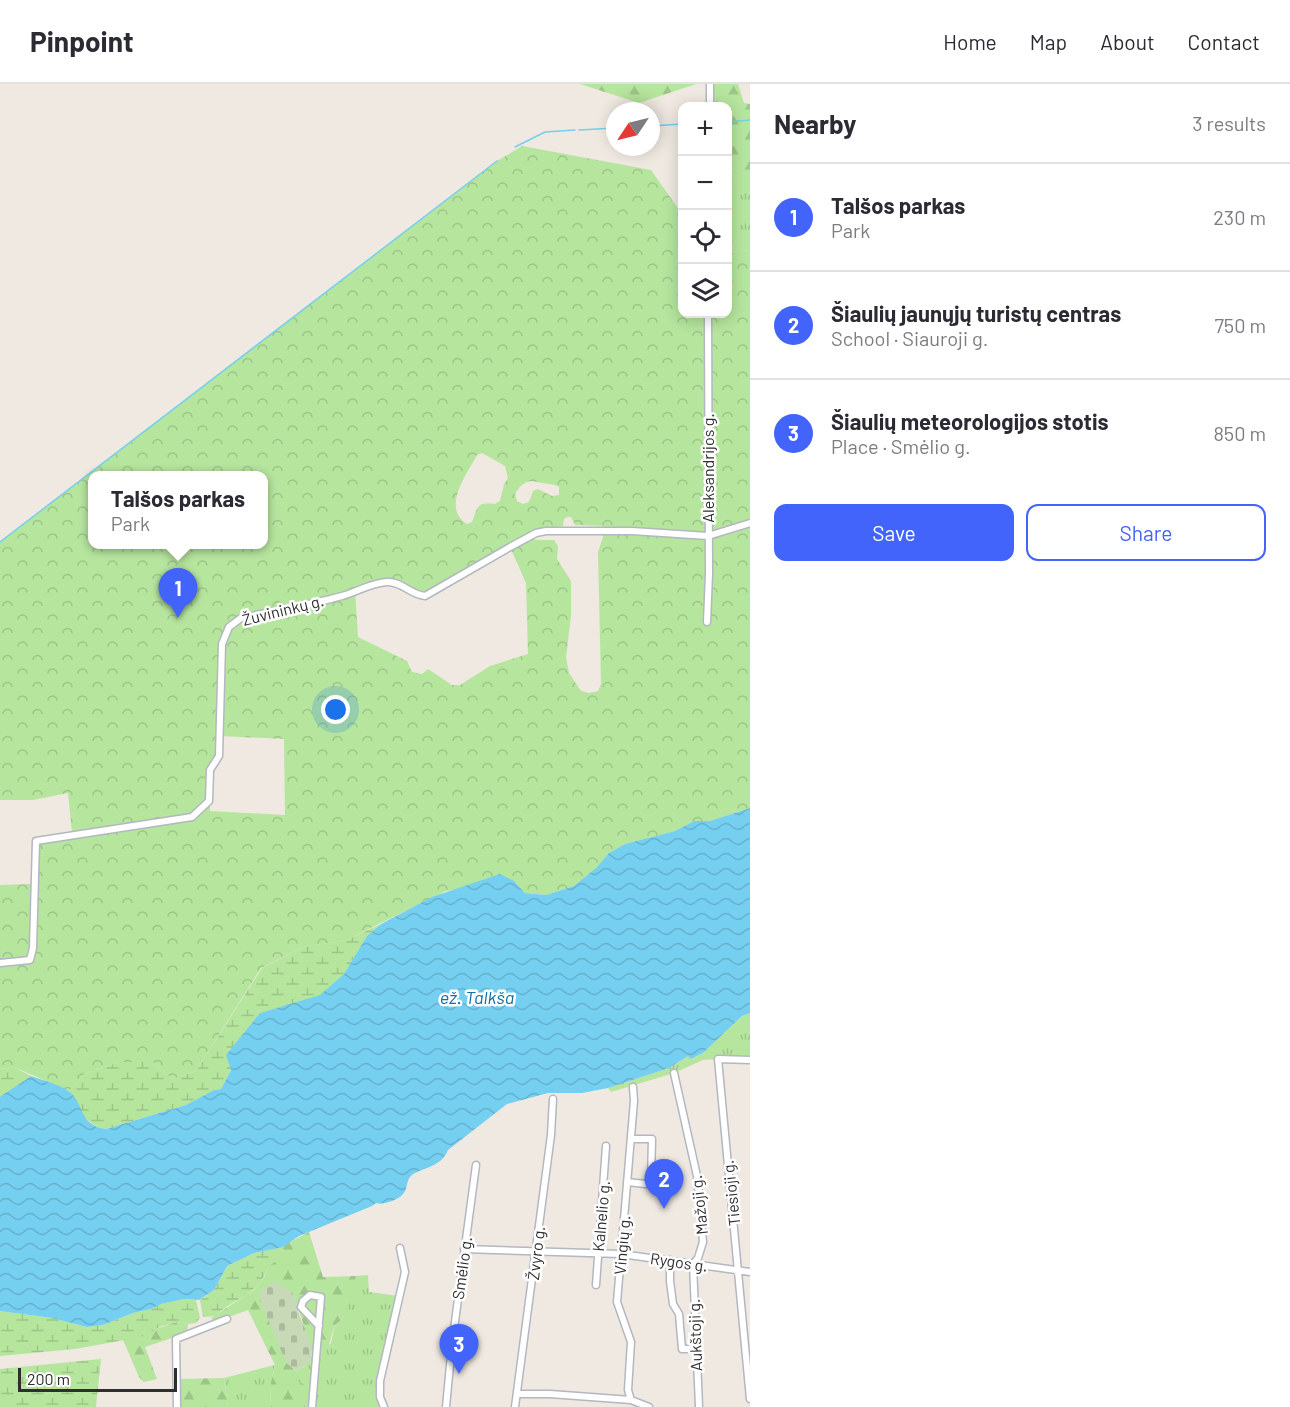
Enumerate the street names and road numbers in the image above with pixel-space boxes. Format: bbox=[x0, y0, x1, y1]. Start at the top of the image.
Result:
street label: Aleksandrijos g. bbox=[698, 413, 717, 523]
street label: Žuvininkų g. bbox=[240, 590, 326, 629]
street label: Tiesioji g. bbox=[718, 1159, 743, 1227]
street label: Mažoji g. bbox=[686, 1174, 711, 1236]
street label: Kalnelio g. bbox=[588, 1180, 613, 1252]
street label: Vingių g. bbox=[609, 1214, 634, 1275]
street label: Žvyro g. bbox=[523, 1225, 548, 1281]
street label: Smėlio g. bbox=[448, 1235, 475, 1301]
street label: Rygos g. bbox=[649, 1248, 709, 1275]
street label: Aukštoji g. bbox=[684, 1298, 705, 1372]

